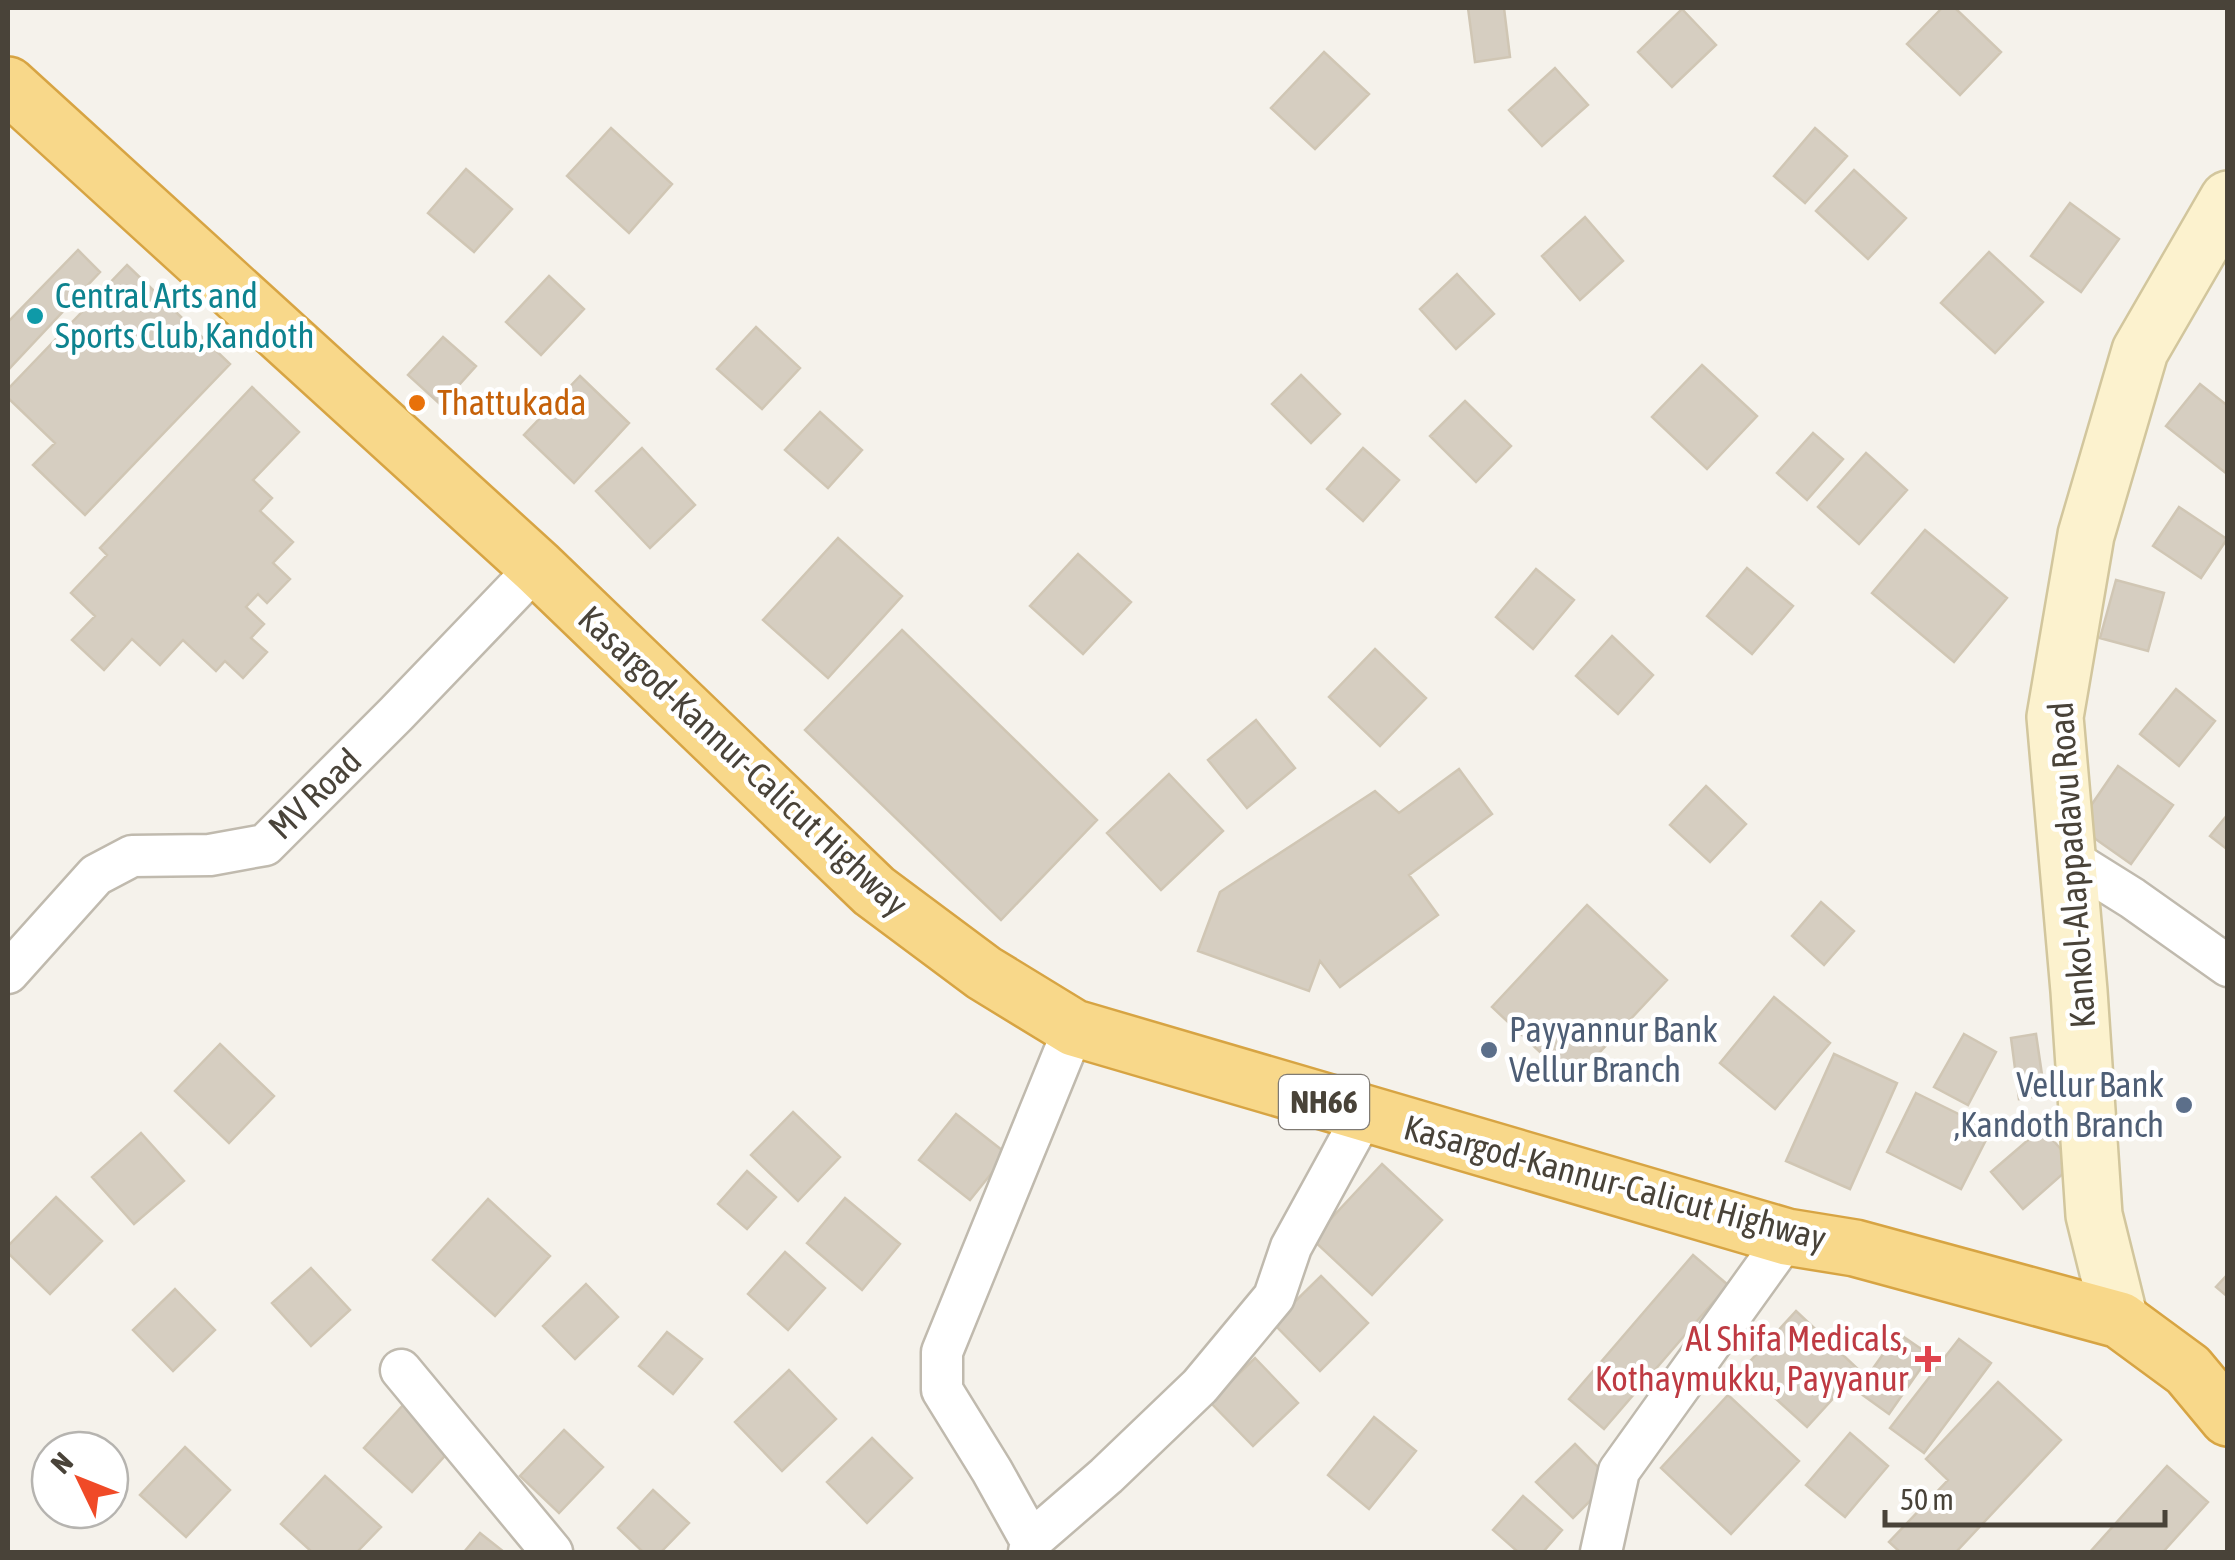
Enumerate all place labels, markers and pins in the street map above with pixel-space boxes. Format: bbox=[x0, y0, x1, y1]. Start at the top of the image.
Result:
place label: Central Arts and Sports Club,Kandoth bbox=[55, 275, 315, 355]
marker: Central Arts and Sports Club,Kandoth bbox=[24, 305, 46, 327]
place label: Thattukada bbox=[437, 382, 587, 422]
marker: Thattukada bbox=[406, 392, 428, 414]
place label: Payyannur Bank Vellur Branch bbox=[1509, 1009, 1718, 1089]
marker: Payyannur Bank Vellur Branch bbox=[1478, 1039, 1500, 1061]
place label: Vellur Bank ,Kandoth Branch bbox=[1954, 1064, 2164, 1144]
marker: Vellur Bank ,Kandoth Branch bbox=[2173, 1094, 2195, 1116]
place label: Al Shifa Medicals, Kothaymukku, Payyanur bbox=[1595, 1318, 1909, 1398]
marker: Al Shifa Medicals, Kothaymukku, Payyanur bbox=[1917, 1348, 1939, 1370]

